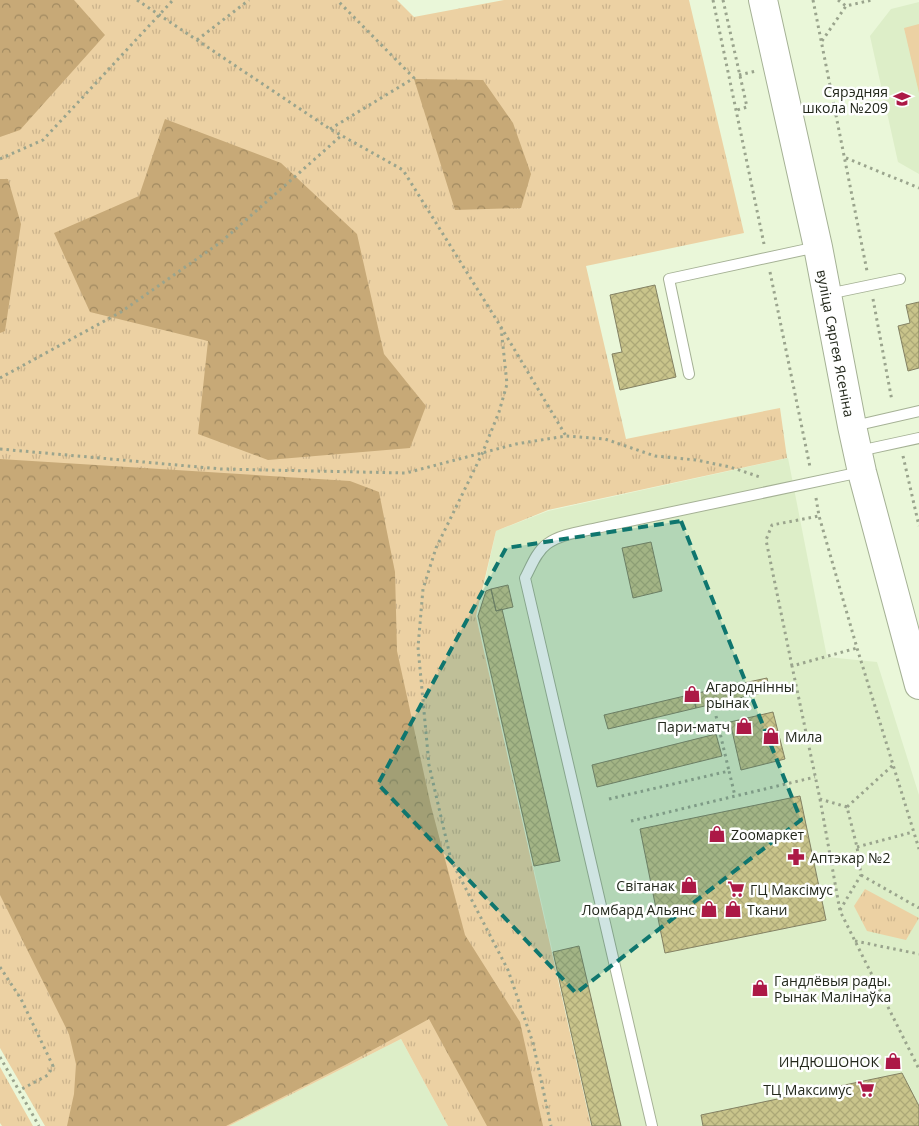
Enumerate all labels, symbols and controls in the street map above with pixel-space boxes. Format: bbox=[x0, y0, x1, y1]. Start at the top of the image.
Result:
place label: Сярэдняя школа №209 bbox=[802, 82, 888, 117]
school or university icon: Сярэдняя школа №209 bbox=[892, 89, 912, 109]
street label: вуліца Сяргея Ясеніна bbox=[813, 268, 860, 419]
place label: Агароднінны рынак bbox=[706, 677, 795, 712]
shop icon: Агароднінны рынак bbox=[682, 684, 702, 704]
shop icon: Пари-матч bbox=[734, 716, 754, 736]
place label: Пари-матч bbox=[657, 717, 730, 736]
shop icon: Мила bbox=[761, 726, 781, 746]
place label: Мила bbox=[785, 727, 822, 746]
shop icon: Zooмаркет bbox=[707, 824, 727, 844]
place label: Zooмаркет bbox=[731, 825, 805, 844]
pharmacy icon: Аптэкар №2 bbox=[786, 847, 806, 867]
place label: Аптэкар №2 bbox=[810, 848, 891, 867]
shop icon: Світанак bbox=[679, 875, 699, 895]
place label: Світанак bbox=[616, 876, 676, 895]
supermarket icon: ГЦ Максімус bbox=[726, 879, 746, 899]
place label: ГЦ Максімус bbox=[750, 880, 833, 899]
shop icon: Ломбард Альянс bbox=[699, 899, 719, 919]
shop icon: Ткани bbox=[723, 899, 743, 919]
place label: Ломбард Альянс bbox=[582, 900, 695, 919]
place label: Ткани bbox=[747, 900, 787, 919]
place label: Гандлёвыя рады. Рынак Малінаўка bbox=[774, 971, 891, 1006]
shop icon: Гандлёвыя рады. Рынак Малінаўка bbox=[750, 978, 770, 998]
shop icon: ИНДЮШОНОК bbox=[883, 1051, 903, 1071]
place label: ИНДЮШОНОК bbox=[779, 1052, 879, 1071]
supermarket icon: ТЦ Максимус bbox=[856, 1079, 876, 1099]
place label: ТЦ Максимус bbox=[763, 1080, 852, 1099]

